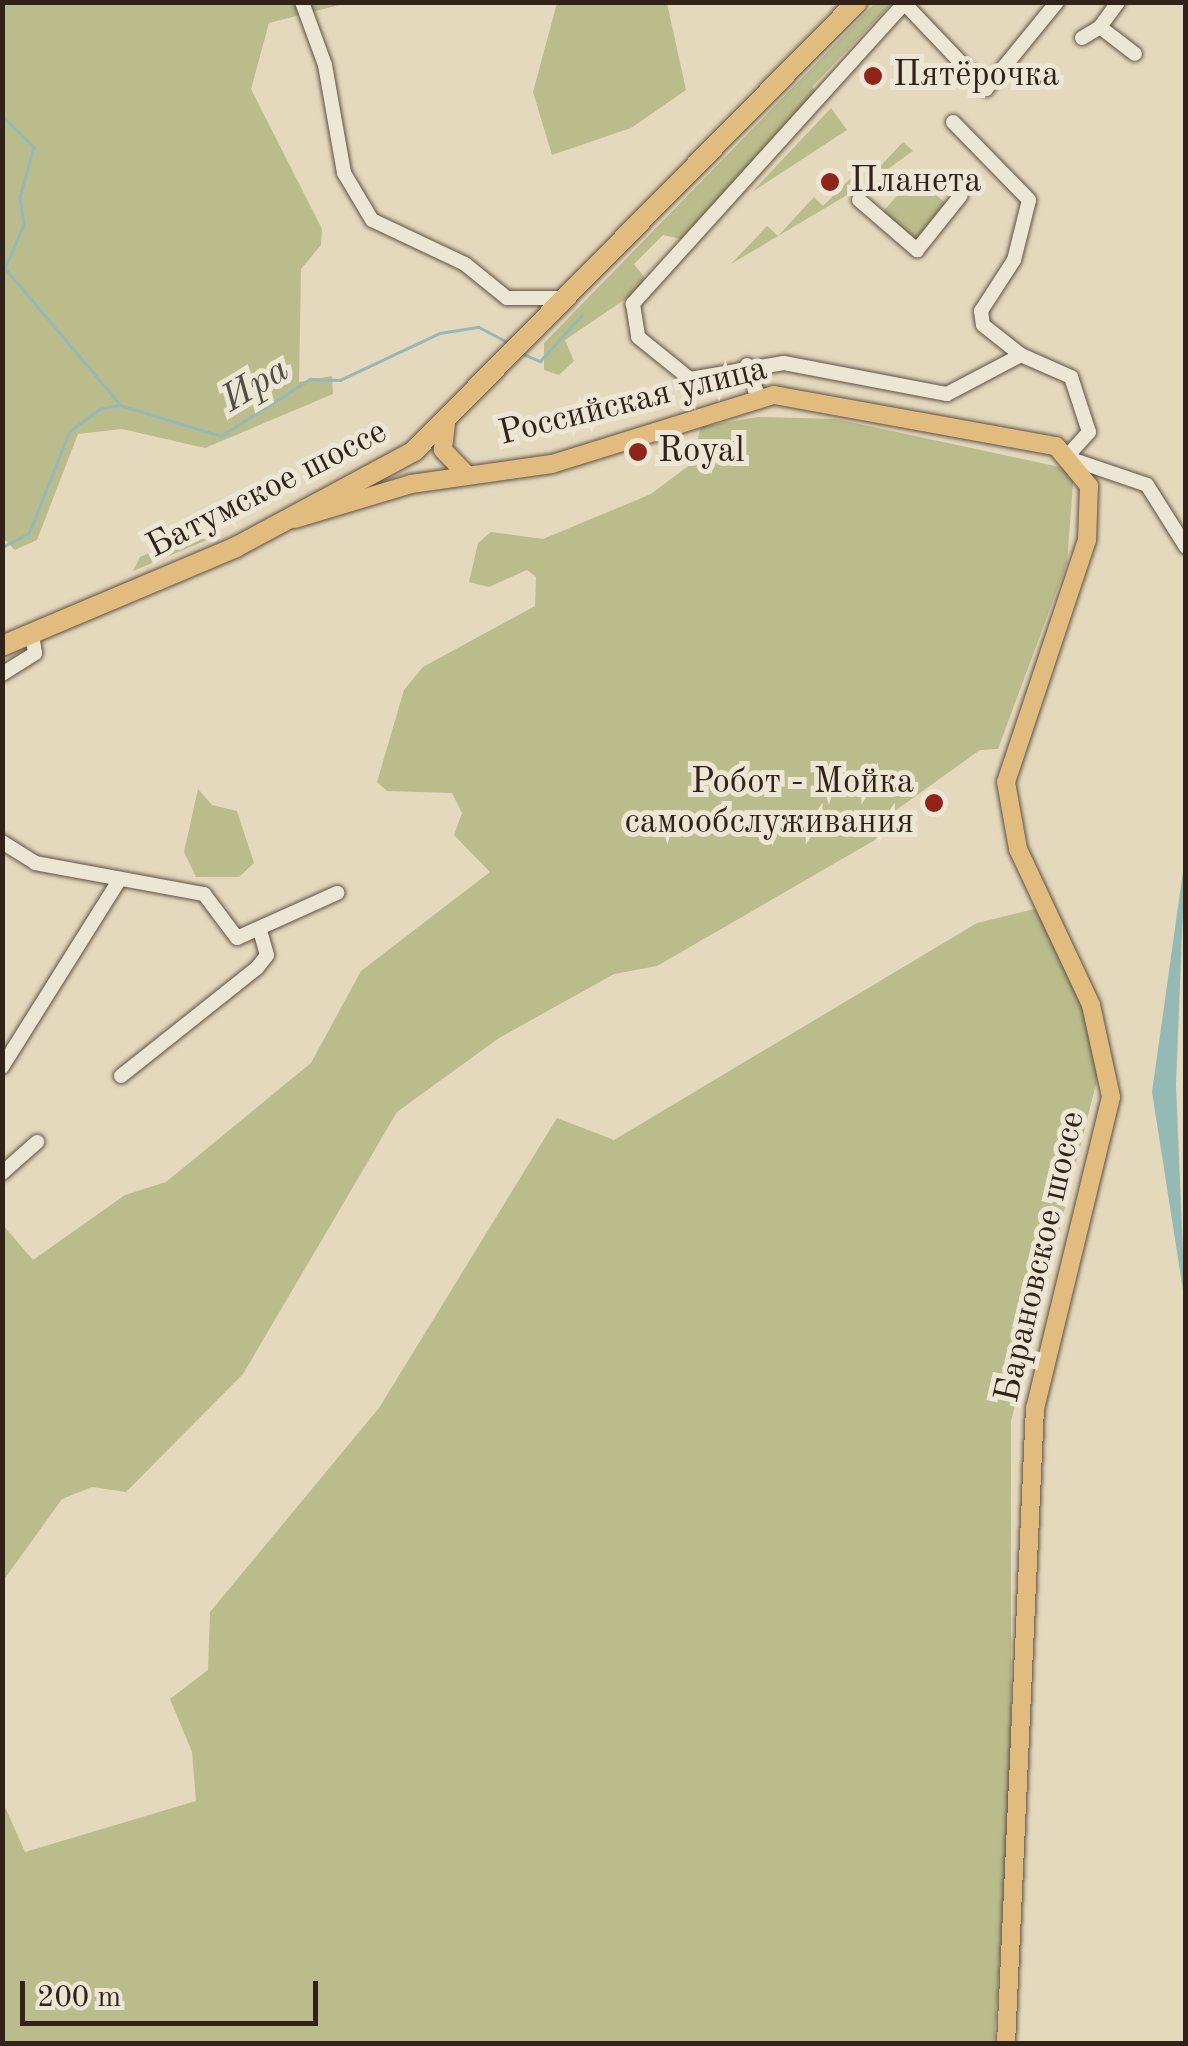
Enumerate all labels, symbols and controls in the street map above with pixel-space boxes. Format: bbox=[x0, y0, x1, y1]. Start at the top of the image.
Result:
place label: Пятёрочка bbox=[893, 55, 1059, 97]
marker: Пятёрочка bbox=[862, 65, 884, 87]
place label: Планета bbox=[850, 161, 982, 203]
marker: Планета bbox=[819, 171, 841, 193]
water label: Ира bbox=[214, 348, 298, 424]
street label: Российская улица bbox=[494, 348, 772, 456]
street label: Батумское шоссе bbox=[140, 411, 394, 569]
place label: Royal bbox=[658, 431, 745, 473]
marker: Royal bbox=[627, 441, 649, 463]
place label: Робот - Мойка самообслуживания bbox=[625, 762, 914, 844]
marker: Робот - Мойка самообслуживания bbox=[923, 792, 945, 814]
street label: Барановское шоссе bbox=[987, 1107, 1095, 1407]
scale bar bbox=[25, 1961, 322, 2023]
text: 200 m bbox=[37, 1983, 121, 2013]

